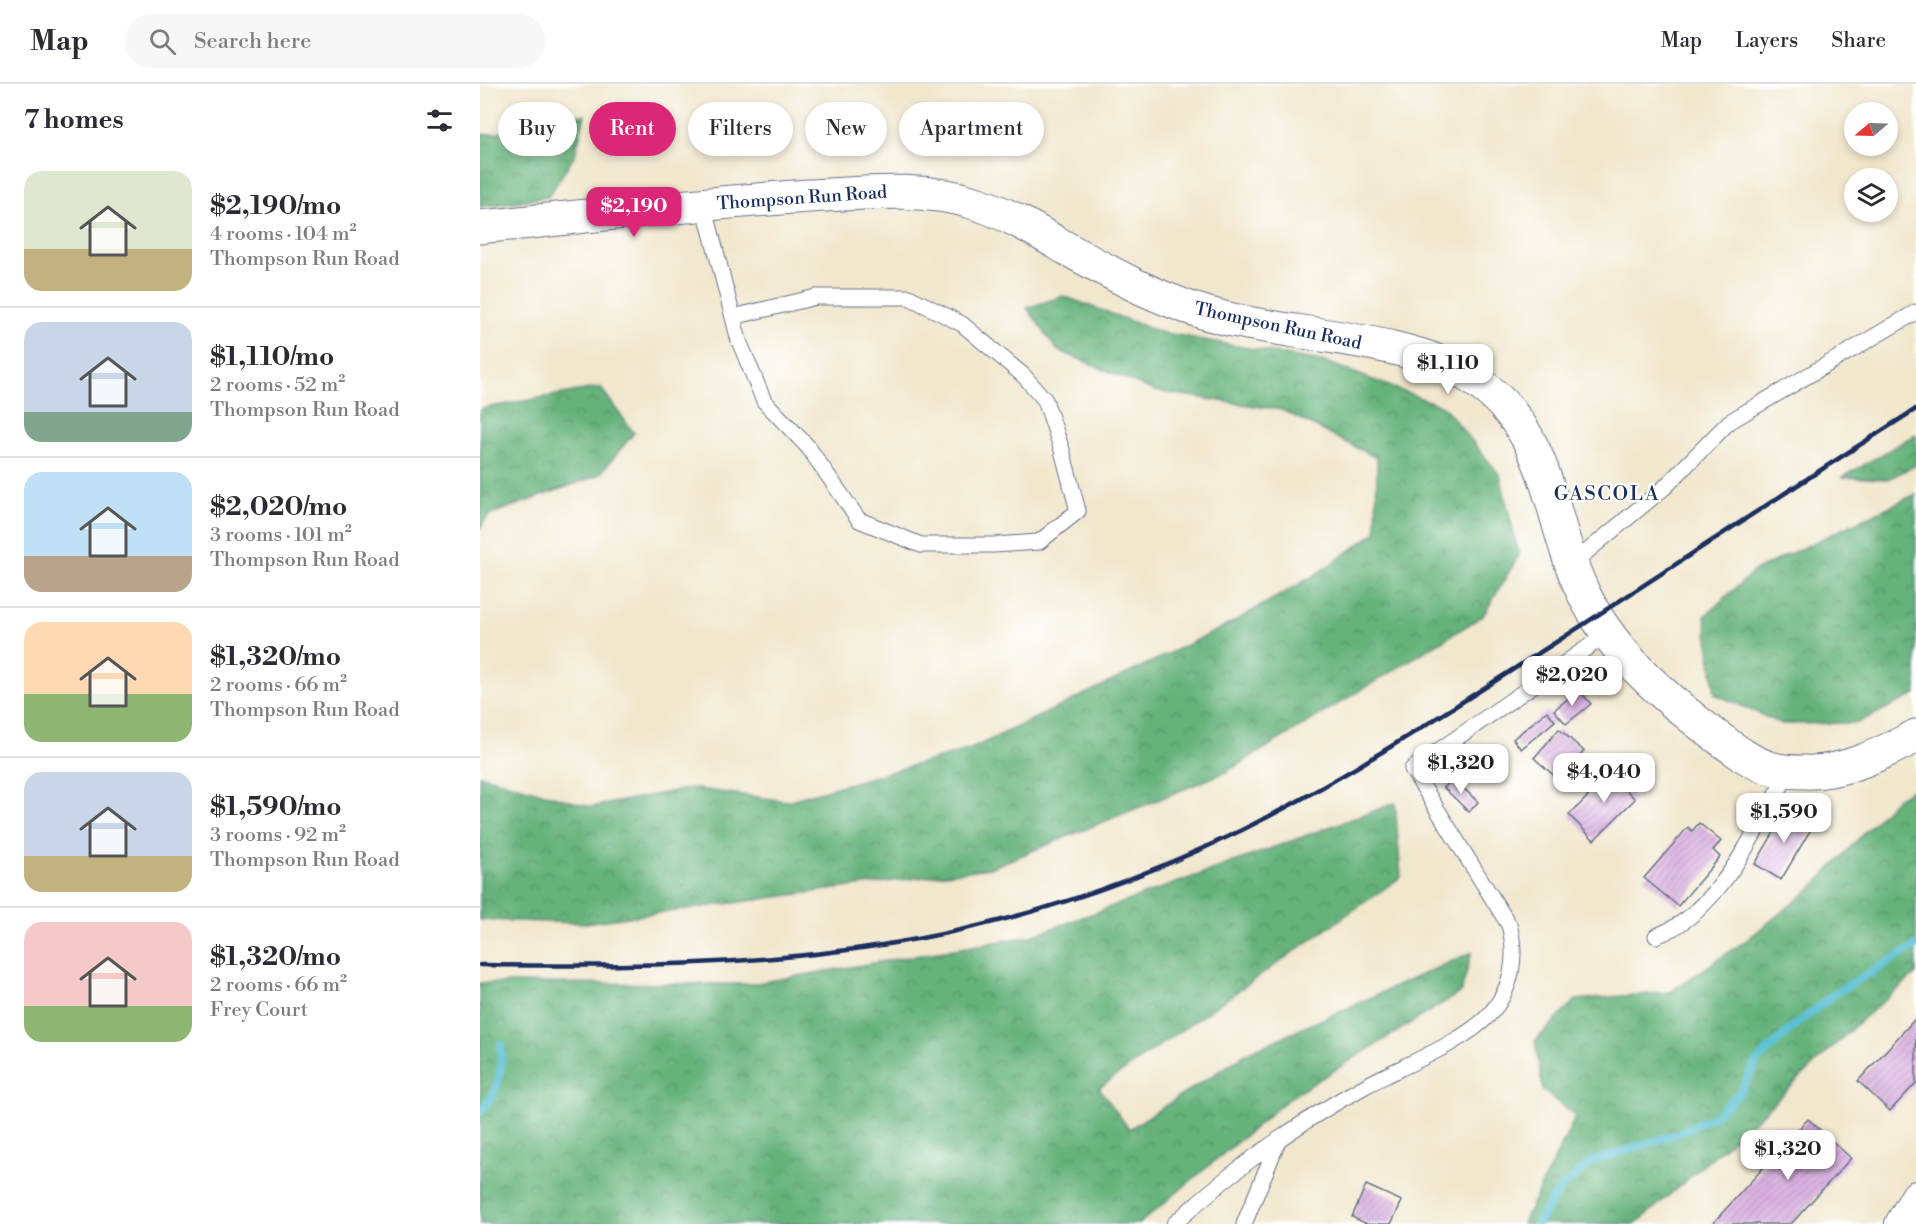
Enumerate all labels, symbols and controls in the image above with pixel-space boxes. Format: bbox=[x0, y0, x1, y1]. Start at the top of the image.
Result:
search box bbox=[125, 14, 545, 68]
text: Map bbox=[30, 24, 89, 59]
icon: search bbox=[146, 25, 179, 58]
text: Search here bbox=[194, 28, 311, 55]
text: Map bbox=[1661, 28, 1702, 54]
text: Layers bbox=[1735, 28, 1798, 54]
text: Share bbox=[1831, 28, 1886, 54]
chip: Buy bbox=[498, 102, 577, 156]
chip: Rent bbox=[589, 102, 676, 156]
chip: Filters bbox=[688, 102, 793, 156]
chip: New bbox=[805, 102, 887, 156]
chip: Apartment bbox=[899, 102, 1044, 156]
north arrow bbox=[1844, 102, 1898, 156]
map controls bbox=[1844, 102, 1898, 222]
text: 7 homes bbox=[24, 104, 124, 136]
icon: filters bbox=[423, 104, 456, 137]
button: layers bbox=[1844, 168, 1898, 222]
street label: Thompson Run Road bbox=[716, 181, 889, 215]
pin: $2,190 bbox=[585, 187, 683, 238]
text: $2,190/mo bbox=[210, 190, 341, 222]
text: $2,190 bbox=[600, 194, 668, 219]
icon: home bbox=[72, 195, 144, 267]
text: 4 rooms · 104 m² bbox=[210, 222, 357, 247]
text: Thompson Run Road bbox=[210, 247, 400, 272]
street label: Thompson Run Road bbox=[1192, 297, 1365, 355]
text: $1,110/mo bbox=[210, 341, 334, 373]
pin: $1,110 bbox=[1399, 344, 1497, 395]
icon: home bbox=[72, 346, 144, 418]
text: $1,110 bbox=[1417, 351, 1479, 376]
text: 2 rooms · 52 m² bbox=[210, 373, 345, 398]
text: Thompson Run Road bbox=[210, 398, 400, 423]
district label: GASCOLA bbox=[1554, 482, 1660, 507]
text: $2,020/mo bbox=[210, 491, 347, 523]
icon: home bbox=[72, 496, 144, 568]
text: 3 rooms · 101 m² bbox=[210, 523, 352, 548]
text: Thompson Run Road bbox=[210, 548, 400, 573]
text: $1,320/mo bbox=[210, 641, 341, 673]
icon: home bbox=[72, 646, 144, 718]
pin: $2,020 bbox=[1523, 656, 1621, 707]
text: $2,020 bbox=[1536, 663, 1608, 688]
text: 2 rooms · 66 m² bbox=[210, 673, 347, 698]
text: Thompson Run Road bbox=[210, 698, 400, 723]
pin: $1,320 bbox=[1412, 744, 1510, 795]
text: $1,320 bbox=[1428, 751, 1494, 776]
pin: $4,040 bbox=[1555, 753, 1653, 804]
text: $4,040 bbox=[1567, 760, 1641, 785]
text: $1,590/mo bbox=[210, 791, 342, 823]
pin: $1,590 bbox=[1735, 793, 1833, 844]
icon: home bbox=[72, 796, 144, 868]
text: $1,590 bbox=[1750, 800, 1818, 825]
text: 3 rooms · 92 m² bbox=[210, 823, 346, 848]
text: Thompson Run Road bbox=[210, 848, 400, 873]
text: $1,320/mo bbox=[210, 941, 341, 973]
icon: home bbox=[72, 946, 144, 1018]
text: 2 rooms · 66 m² bbox=[210, 973, 347, 998]
text: Frey Court bbox=[210, 998, 308, 1023]
pin: $1,320 bbox=[1739, 1130, 1837, 1181]
text: $1,320 bbox=[1755, 1137, 1821, 1162]

